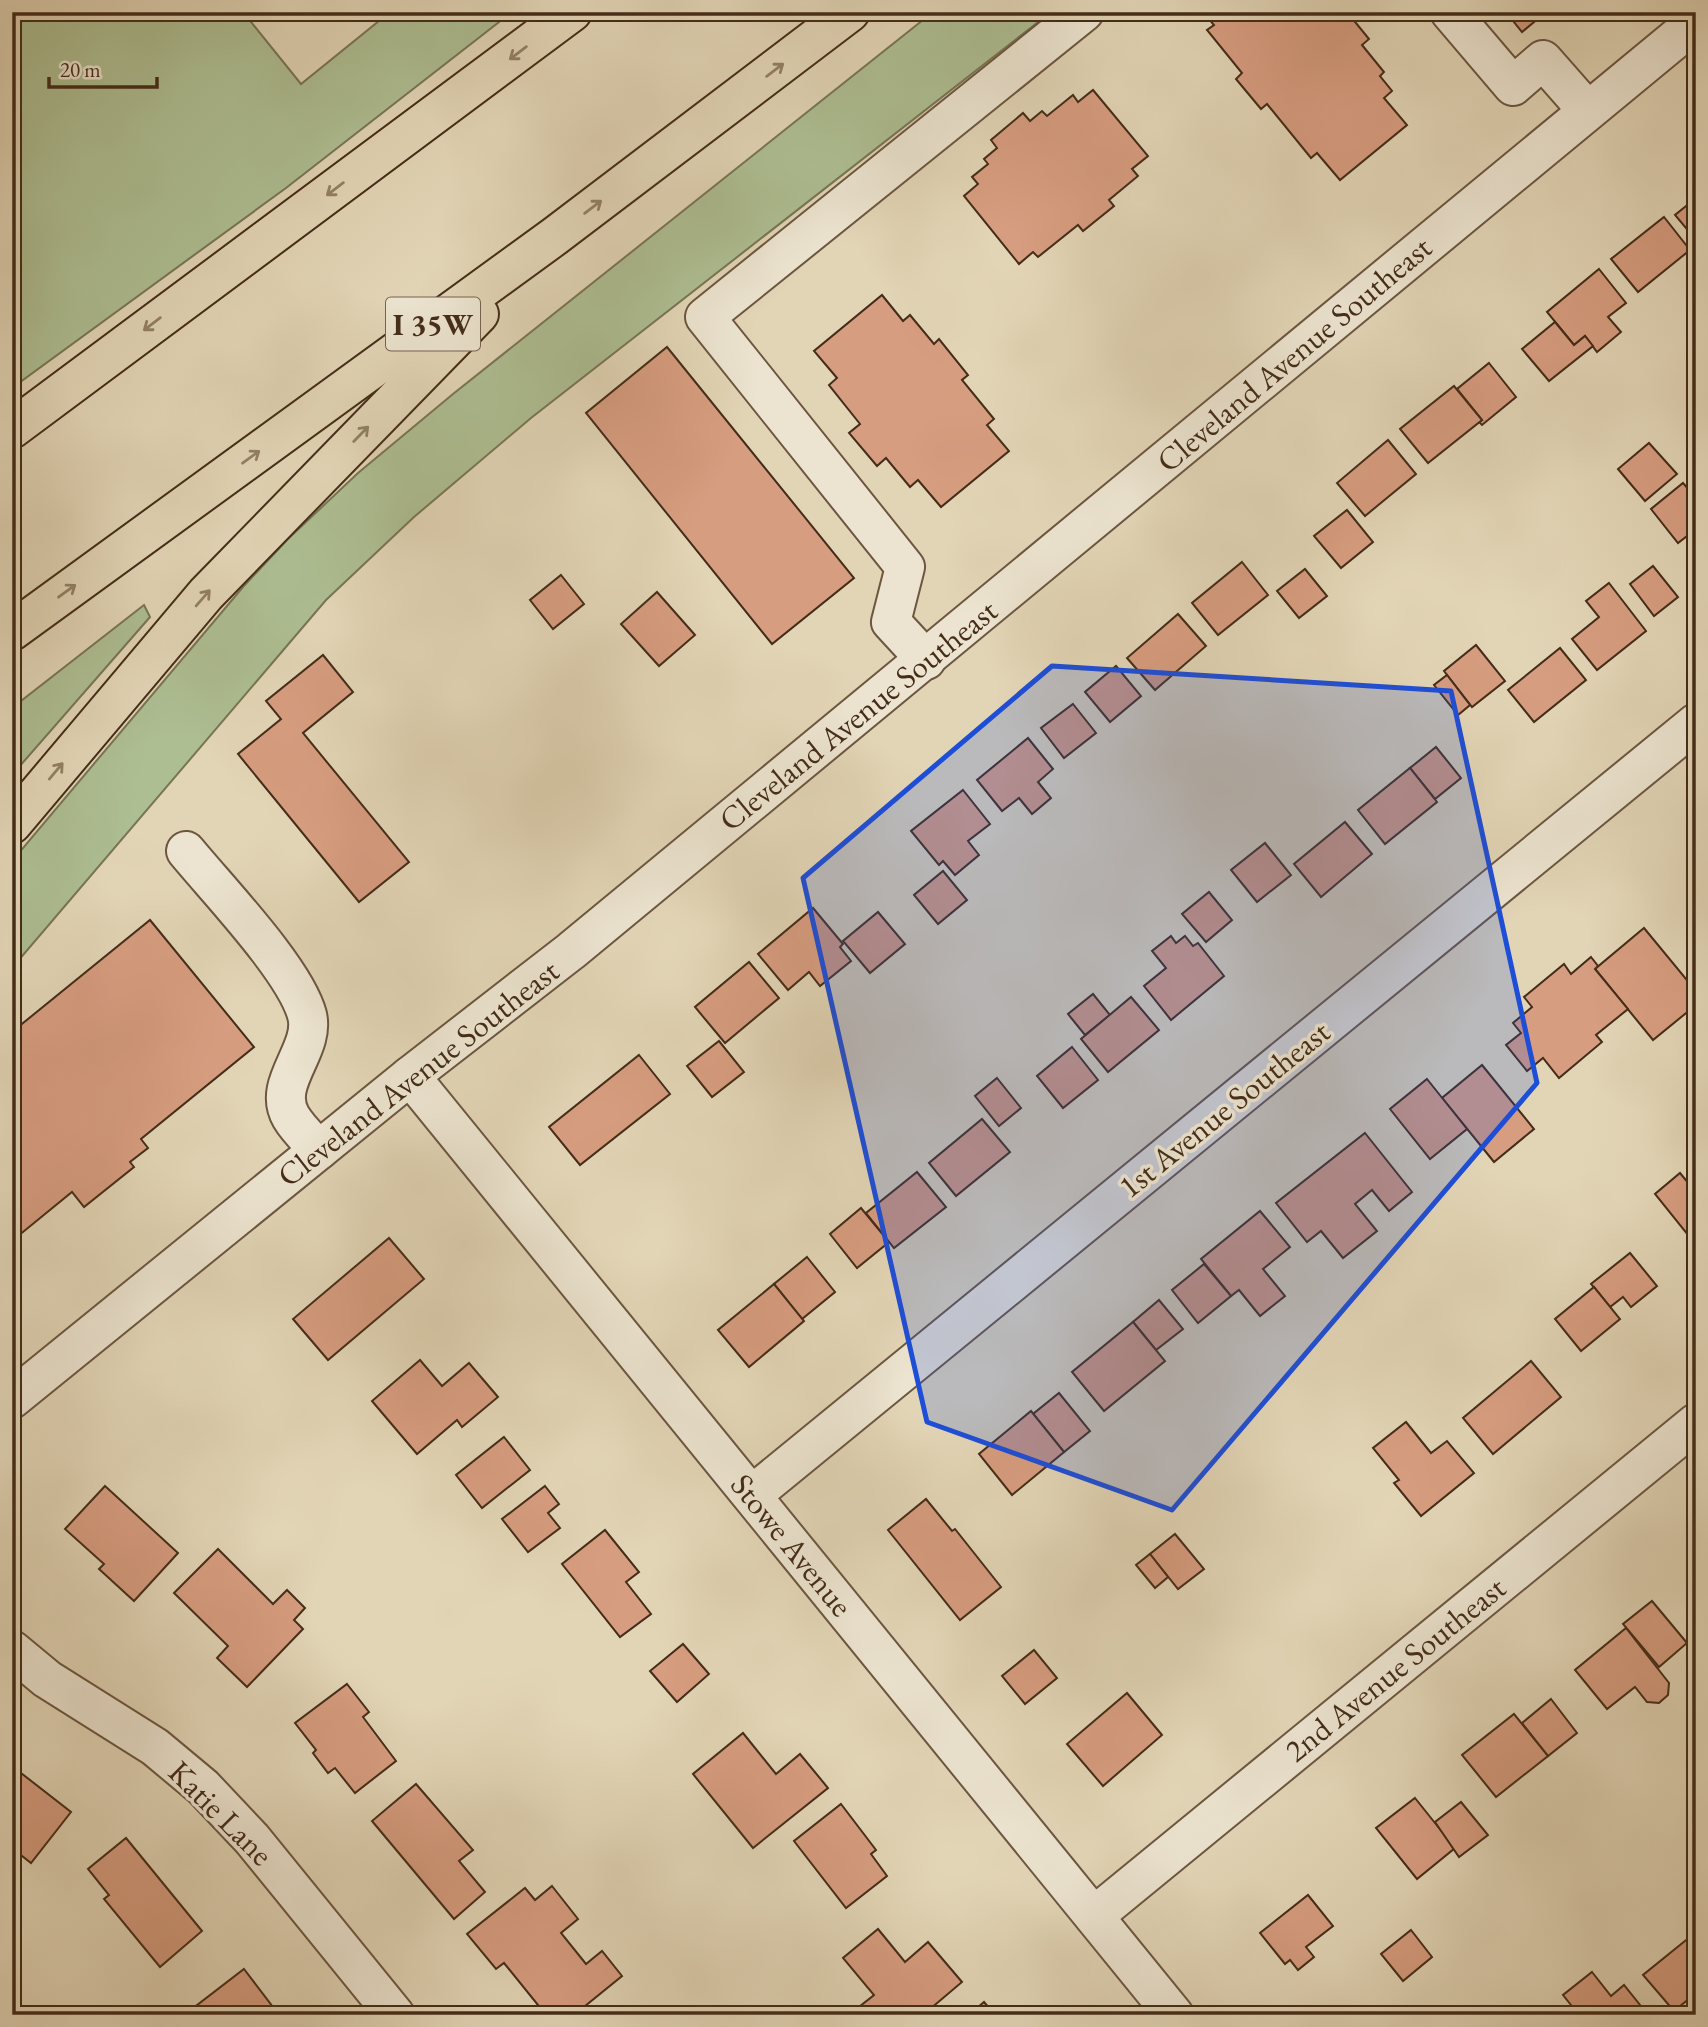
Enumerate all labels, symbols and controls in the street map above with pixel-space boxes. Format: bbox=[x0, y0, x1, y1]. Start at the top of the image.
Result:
one-way arrow bbox=[508, 45, 527, 60]
scale bar bbox=[49, 46, 158, 90]
text: 20 m bbox=[60, 56, 101, 83]
one-way arrow bbox=[765, 62, 784, 77]
one-way arrow bbox=[326, 181, 345, 196]
one-way arrow bbox=[584, 200, 603, 215]
street label: Cleveland Avenue Southeast bbox=[1148, 227, 1440, 481]
road number: I 35W bbox=[386, 298, 480, 350]
one-way arrow bbox=[144, 317, 162, 332]
one-way arrow bbox=[353, 426, 370, 443]
one-way arrow bbox=[242, 450, 261, 465]
one-way arrow bbox=[58, 583, 76, 598]
one-way arrow bbox=[195, 589, 211, 607]
street label: Cleveland Avenue Southeast bbox=[710, 590, 1006, 840]
one-way arrow bbox=[48, 763, 64, 781]
street label: Cleveland Avenue Southeast bbox=[269, 950, 567, 1196]
street label: 1st Avenue Southeast bbox=[1110, 1011, 1338, 1207]
street label: Stowe Avenue bbox=[722, 1465, 862, 1625]
street label: 2nd Avenue Southeast bbox=[1276, 1567, 1514, 1771]
street label: Katie Lane bbox=[159, 1751, 283, 1875]

